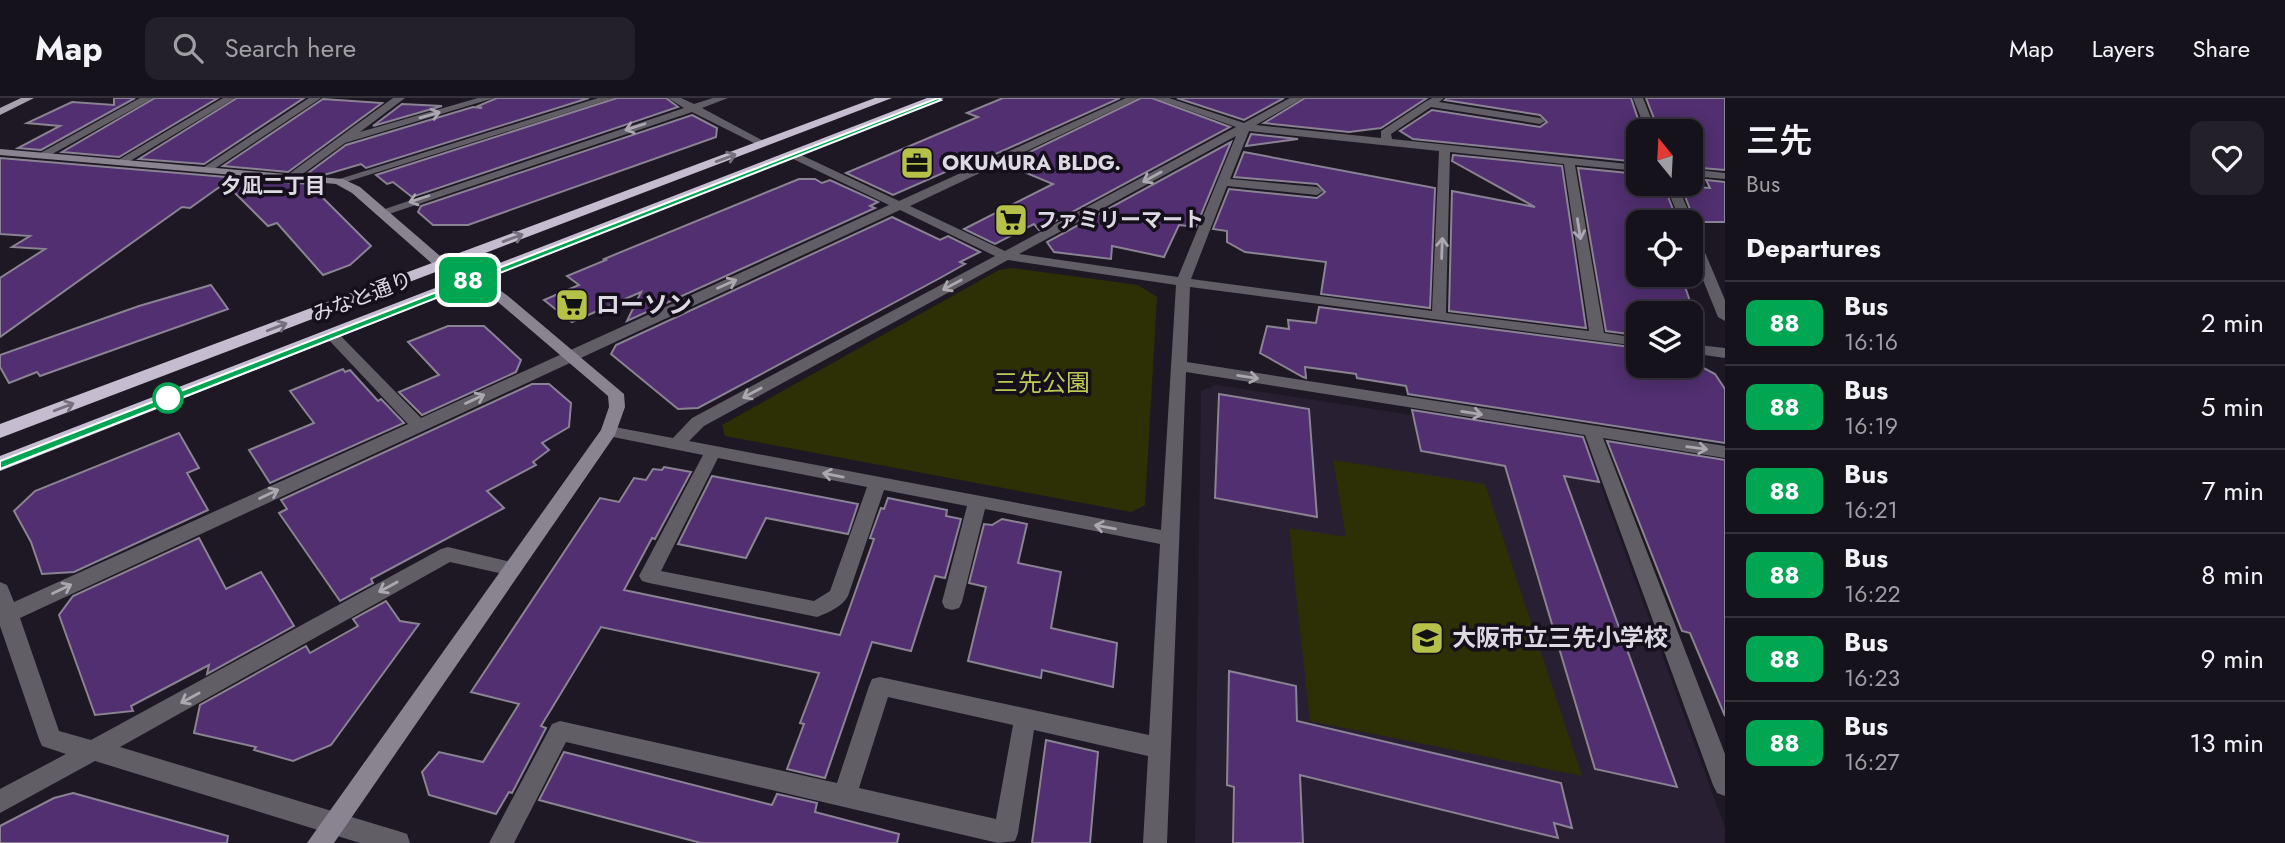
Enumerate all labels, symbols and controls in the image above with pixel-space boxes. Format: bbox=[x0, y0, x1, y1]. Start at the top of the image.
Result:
search box bbox=[145, 17, 635, 80]
text: Map bbox=[35, 25, 103, 72]
icon: search bbox=[169, 29, 207, 67]
text: Search here bbox=[225, 29, 356, 67]
text: Map bbox=[2009, 31, 2054, 66]
text: Layers bbox=[2092, 31, 2154, 66]
text: Share bbox=[2192, 31, 2250, 66]
one-way arrow bbox=[418, 108, 440, 121]
text: 三先 bbox=[1746, 117, 1812, 164]
north arrow bbox=[1626, 119, 1703, 196]
map controls bbox=[1626, 119, 1703, 378]
button: heart bbox=[2190, 121, 2264, 195]
one-way arrow bbox=[625, 122, 647, 134]
office icon: OKUMURA BLDG. bbox=[898, 144, 936, 182]
place label: OKUMURA BLDG. bbox=[942, 148, 1121, 178]
one-way arrow bbox=[714, 151, 736, 163]
text: Bus bbox=[1746, 167, 1780, 201]
district label: 夕凪二丁目 bbox=[221, 171, 326, 201]
one-way arrow bbox=[1142, 171, 1163, 184]
one-way arrow bbox=[409, 194, 431, 206]
supermarket icon: ファミリーマート bbox=[992, 201, 1030, 239]
place label: ファミリーマート bbox=[1036, 205, 1204, 235]
button: locate bbox=[1626, 210, 1703, 287]
one-way arrow bbox=[1573, 217, 1586, 240]
text: Departures bbox=[1746, 229, 1881, 267]
one-way arrow bbox=[501, 230, 523, 243]
one-way arrow bbox=[1435, 236, 1448, 259]
line badge: 88 bbox=[436, 257, 500, 303]
text: 88 bbox=[453, 262, 483, 297]
street label: みなと通り bbox=[308, 264, 416, 330]
one-way arrow bbox=[716, 277, 737, 290]
one-way arrow bbox=[942, 279, 963, 292]
supermarket icon: ローソン bbox=[553, 286, 591, 324]
place label: ローソン bbox=[596, 287, 692, 322]
text: Bus bbox=[1844, 287, 1888, 325]
button: layers bbox=[1626, 301, 1703, 378]
text: 2 min bbox=[2201, 304, 2264, 342]
text: 88 bbox=[1769, 305, 1800, 340]
one-way arrow bbox=[265, 319, 287, 332]
text: 16:16 bbox=[1844, 325, 1898, 359]
park label: 三先公園 bbox=[994, 365, 1090, 400]
one-way arrow bbox=[1236, 371, 1259, 384]
text: Bus bbox=[1844, 371, 1888, 409]
unlabelled marker bbox=[153, 383, 183, 413]
one-way arrow bbox=[742, 386, 762, 400]
text: 5 min bbox=[2201, 388, 2264, 426]
text: 88 bbox=[1769, 389, 1800, 424]
one-way arrow bbox=[464, 392, 485, 405]
one-way arrow bbox=[52, 399, 74, 412]
one-way arrow bbox=[1460, 407, 1483, 420]
text: 16:19 bbox=[1844, 409, 1898, 443]
one-way arrow bbox=[1685, 442, 1708, 455]
text: Bus bbox=[1844, 455, 1888, 493]
one-way arrow bbox=[822, 468, 845, 481]
text: 7 min bbox=[2202, 472, 2264, 510]
text: 88 bbox=[1769, 473, 1800, 508]
one-way arrow bbox=[258, 487, 279, 500]
text: 16:21 bbox=[1844, 493, 1898, 527]
one-way arrow bbox=[1094, 519, 1117, 533]
text: Bus bbox=[1844, 539, 1888, 577]
text: 8 min bbox=[2201, 556, 2264, 594]
text: 88 bbox=[1769, 557, 1800, 592]
text: 16:22 bbox=[1844, 577, 1901, 611]
one-way arrow bbox=[379, 580, 399, 594]
one-way arrow bbox=[51, 582, 72, 595]
school or university icon: 大阪市立三先小学校 bbox=[1408, 619, 1446, 657]
place label: 大阪市立三先小学校 bbox=[1452, 620, 1668, 655]
text: Bus bbox=[1844, 623, 1888, 661]
text: 9 min bbox=[2201, 640, 2264, 678]
text: 88 bbox=[1769, 641, 1800, 676]
text: 16:23 bbox=[1844, 661, 1900, 695]
one-way arrow bbox=[180, 692, 201, 705]
text: Bus bbox=[1844, 707, 1888, 745]
text: 13 min bbox=[2190, 724, 2264, 762]
text: 88 bbox=[1769, 725, 1800, 760]
text: 16:27 bbox=[1844, 745, 1900, 779]

